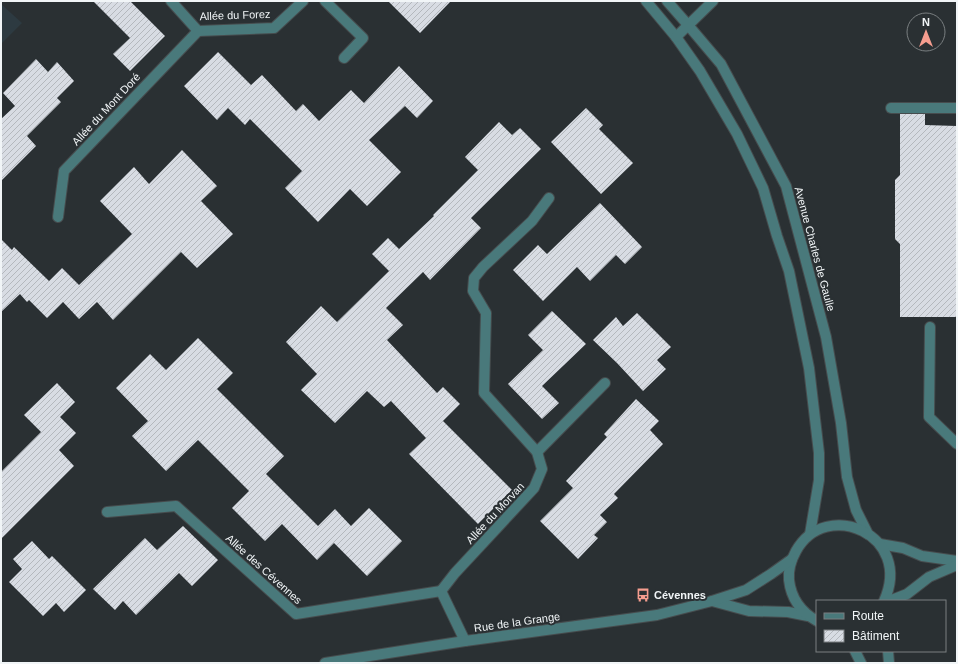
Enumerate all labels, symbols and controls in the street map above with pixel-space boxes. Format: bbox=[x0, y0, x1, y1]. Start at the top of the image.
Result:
street label: Allée du Forez bbox=[199, 8, 271, 22]
north arrow bbox=[906, 12, 946, 52]
text: N bbox=[922, 16, 930, 28]
street label: Allée du Mont Doré bbox=[69, 70, 143, 148]
street label: Avenue Charles de Gaulle bbox=[793, 186, 837, 312]
street label: Allée du Morvan bbox=[464, 480, 526, 546]
street label: Allée des Cévennes bbox=[224, 532, 305, 607]
bus stop icon: Cévennes bbox=[635, 587, 651, 603]
place label: Cévennes bbox=[654, 589, 706, 601]
legend bbox=[816, 600, 946, 652]
text: Route bbox=[852, 609, 884, 623]
street label: Rue de la Grange bbox=[473, 610, 561, 634]
text: Bâtiment bbox=[852, 629, 900, 643]

